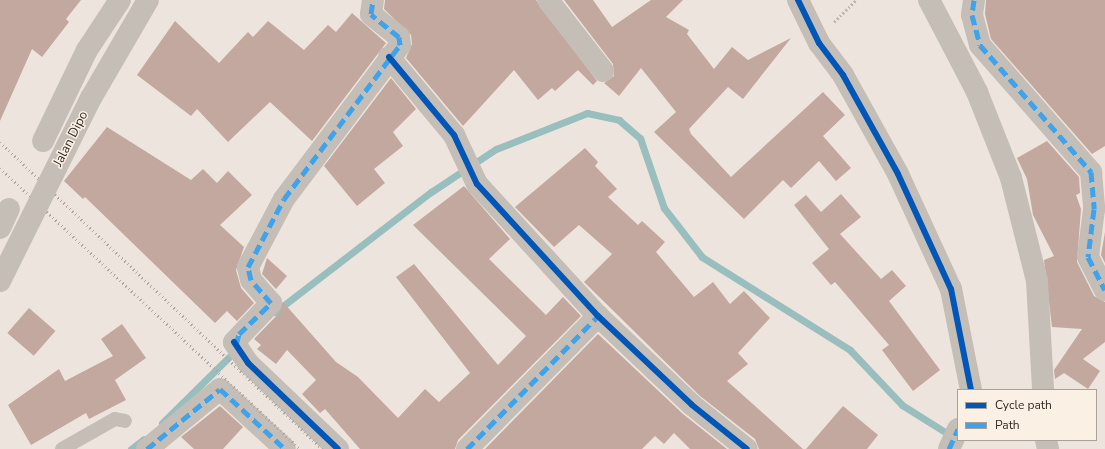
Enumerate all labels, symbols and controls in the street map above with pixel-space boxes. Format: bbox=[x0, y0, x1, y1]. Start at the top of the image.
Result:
street label: Jalan Dipo bbox=[50, 109, 92, 169]
legend bbox=[957, 389, 1097, 441]
text: Cycle path bbox=[995, 397, 1052, 413]
text: Path bbox=[995, 417, 1020, 433]

